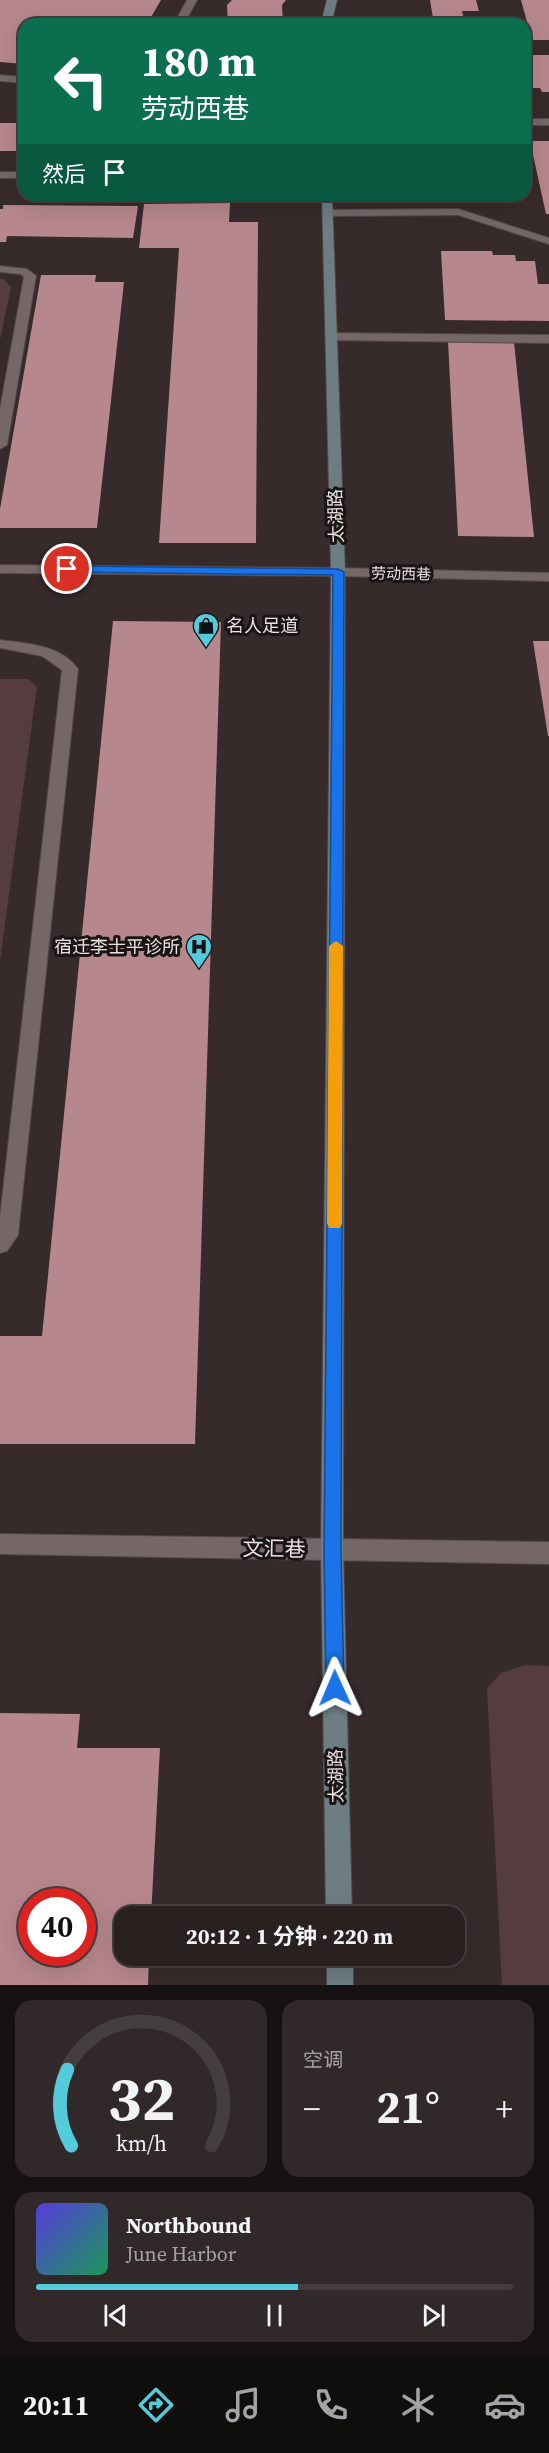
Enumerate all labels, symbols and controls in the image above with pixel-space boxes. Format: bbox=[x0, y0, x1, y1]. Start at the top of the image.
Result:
text: 180 m bbox=[141, 32, 256, 90]
icon: left bbox=[42, 42, 120, 120]
text: 劳动西巷 bbox=[141, 90, 249, 127]
icon: arrive bbox=[98, 156, 131, 189]
text: 然后 bbox=[42, 159, 86, 189]
street label: 太湖路 bbox=[322, 489, 349, 543]
pin bbox=[41, 543, 92, 594]
icon: arrive bbox=[50, 552, 83, 585]
street label: 劳动西巷 bbox=[371, 562, 431, 585]
shop icon: 名人足道 bbox=[191, 611, 221, 649]
place label: 名人足道 bbox=[226, 613, 298, 638]
hospital icon: 宿迁李士平诊所 bbox=[184, 932, 214, 970]
place label: 宿迁李士平诊所 bbox=[54, 934, 180, 959]
street label: 文汇巷 bbox=[242, 1533, 306, 1564]
position arrow bbox=[303, 1656, 367, 1720]
street label: 太湖路 bbox=[323, 1749, 348, 1803]
speed limit sign: 40 bbox=[18, 1888, 96, 1966]
text: 20:12 · 1 分钟 · 220 m bbox=[186, 1921, 393, 1951]
text: 空调 bbox=[303, 2046, 343, 2074]
text: 32 bbox=[107, 2055, 175, 2141]
text: 21° bbox=[376, 2076, 440, 2138]
text: − bbox=[303, 2086, 321, 2131]
text: + bbox=[495, 2086, 513, 2131]
text: km/h bbox=[115, 2129, 167, 2158]
text: Northbound bbox=[126, 2210, 251, 2240]
text: June Harbor bbox=[126, 2240, 236, 2268]
icon: previous bbox=[99, 2299, 132, 2332]
icon: pause bbox=[258, 2299, 291, 2332]
icon: next bbox=[417, 2299, 450, 2332]
icon: directions bbox=[135, 2384, 177, 2426]
icon: music bbox=[222, 2384, 264, 2426]
icon: phone bbox=[310, 2384, 352, 2426]
icon: climate bbox=[397, 2384, 439, 2426]
icon: car bbox=[484, 2384, 526, 2426]
text: 20:11 bbox=[23, 2387, 89, 2424]

